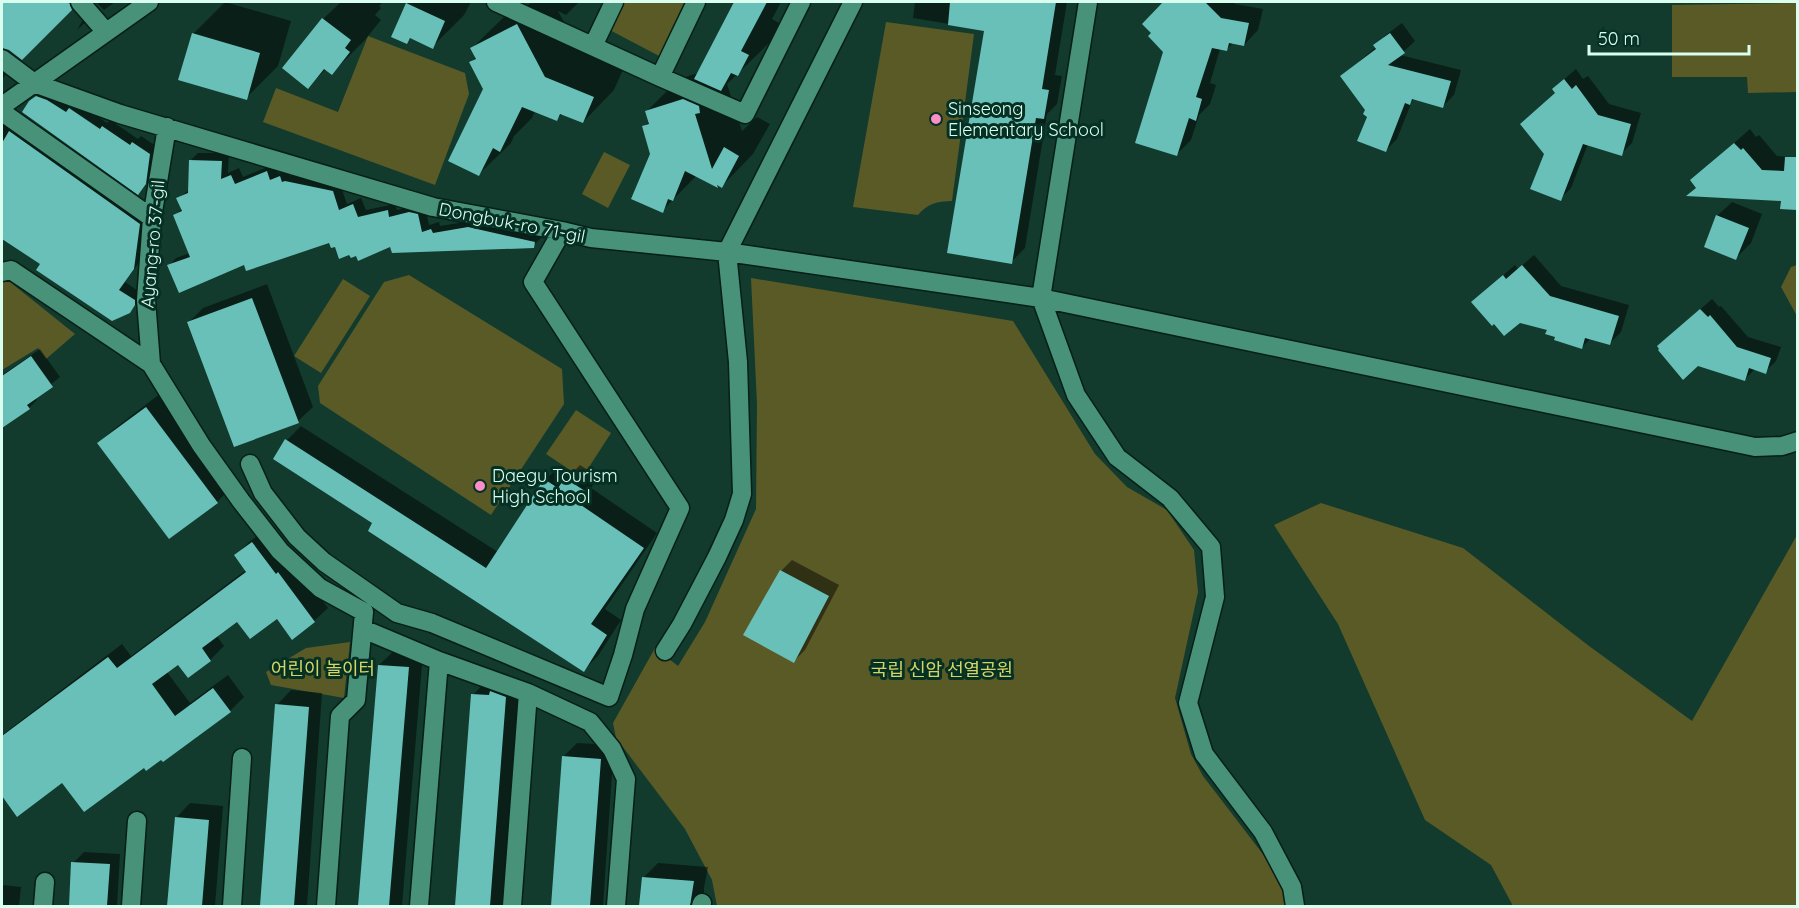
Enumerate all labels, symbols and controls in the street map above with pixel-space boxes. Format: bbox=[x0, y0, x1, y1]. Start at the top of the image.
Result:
scale bar bbox=[1589, 18, 1750, 56]
text: 50 m bbox=[1598, 27, 1640, 50]
place label: Sinseong Elementary School bbox=[948, 97, 1104, 141]
marker: Sinseong Elementary School bbox=[929, 112, 943, 126]
street label: Ayang-ro 37-gil bbox=[135, 179, 170, 309]
street label: Dongbuk-ro 71-gil bbox=[437, 197, 587, 248]
place label: Daegu Tourism High School bbox=[492, 464, 618, 508]
marker: Daegu Tourism High School bbox=[473, 479, 487, 493]
park label: 어린이 놀이터 bbox=[271, 657, 375, 680]
park label: 국립 신암 선열공원 bbox=[871, 658, 1013, 681]

